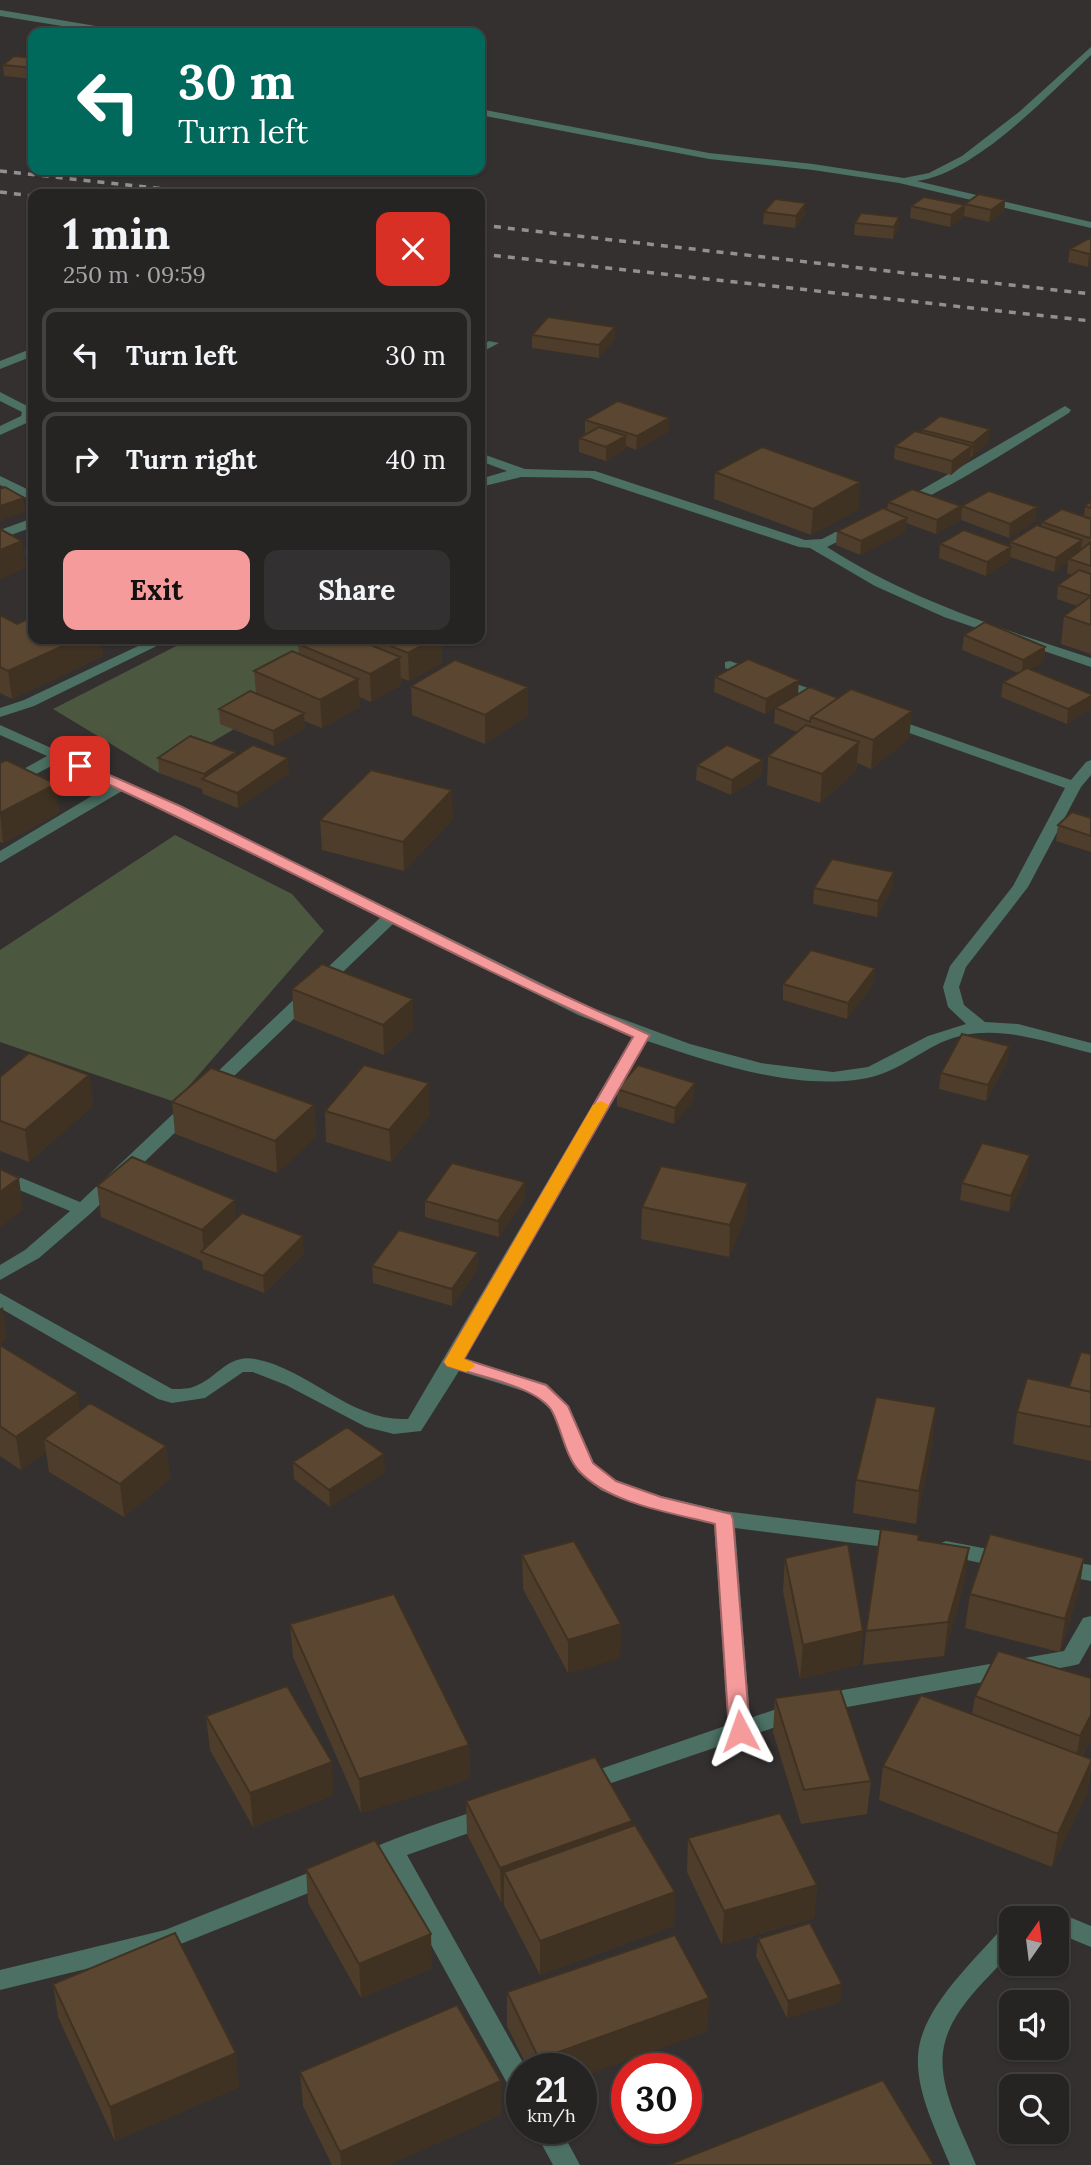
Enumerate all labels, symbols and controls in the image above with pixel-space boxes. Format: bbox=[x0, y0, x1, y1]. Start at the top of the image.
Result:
text: 30 m bbox=[178, 50, 295, 112]
icon: left bbox=[63, 56, 154, 147]
text: Turn left bbox=[178, 111, 308, 152]
text: 1 min bbox=[63, 207, 170, 261]
button: close bbox=[376, 212, 450, 286]
text: 250 m · 09:59 bbox=[63, 260, 206, 289]
icon: left bbox=[67, 336, 105, 374]
text: Turn left bbox=[126, 339, 237, 372]
text: 30 m bbox=[385, 339, 446, 372]
icon: right bbox=[67, 440, 105, 478]
text: Turn right bbox=[126, 443, 257, 476]
text: 40 m bbox=[386, 443, 446, 476]
button: Exit bbox=[63, 550, 250, 630]
button: Share bbox=[264, 550, 450, 630]
pin bbox=[50, 736, 110, 796]
icon: arrive bbox=[61, 747, 99, 785]
position arrow bbox=[703, 1694, 777, 1768]
north arrow bbox=[999, 1906, 1069, 1976]
map controls bbox=[999, 1906, 1069, 2144]
button: sound bbox=[999, 1990, 1069, 2060]
speed limit sign: 30 bbox=[611, 2053, 702, 2144]
text: 21 bbox=[535, 2067, 568, 2112]
button: search bbox=[999, 2074, 1069, 2144]
text: km/h bbox=[527, 2104, 576, 2127]

